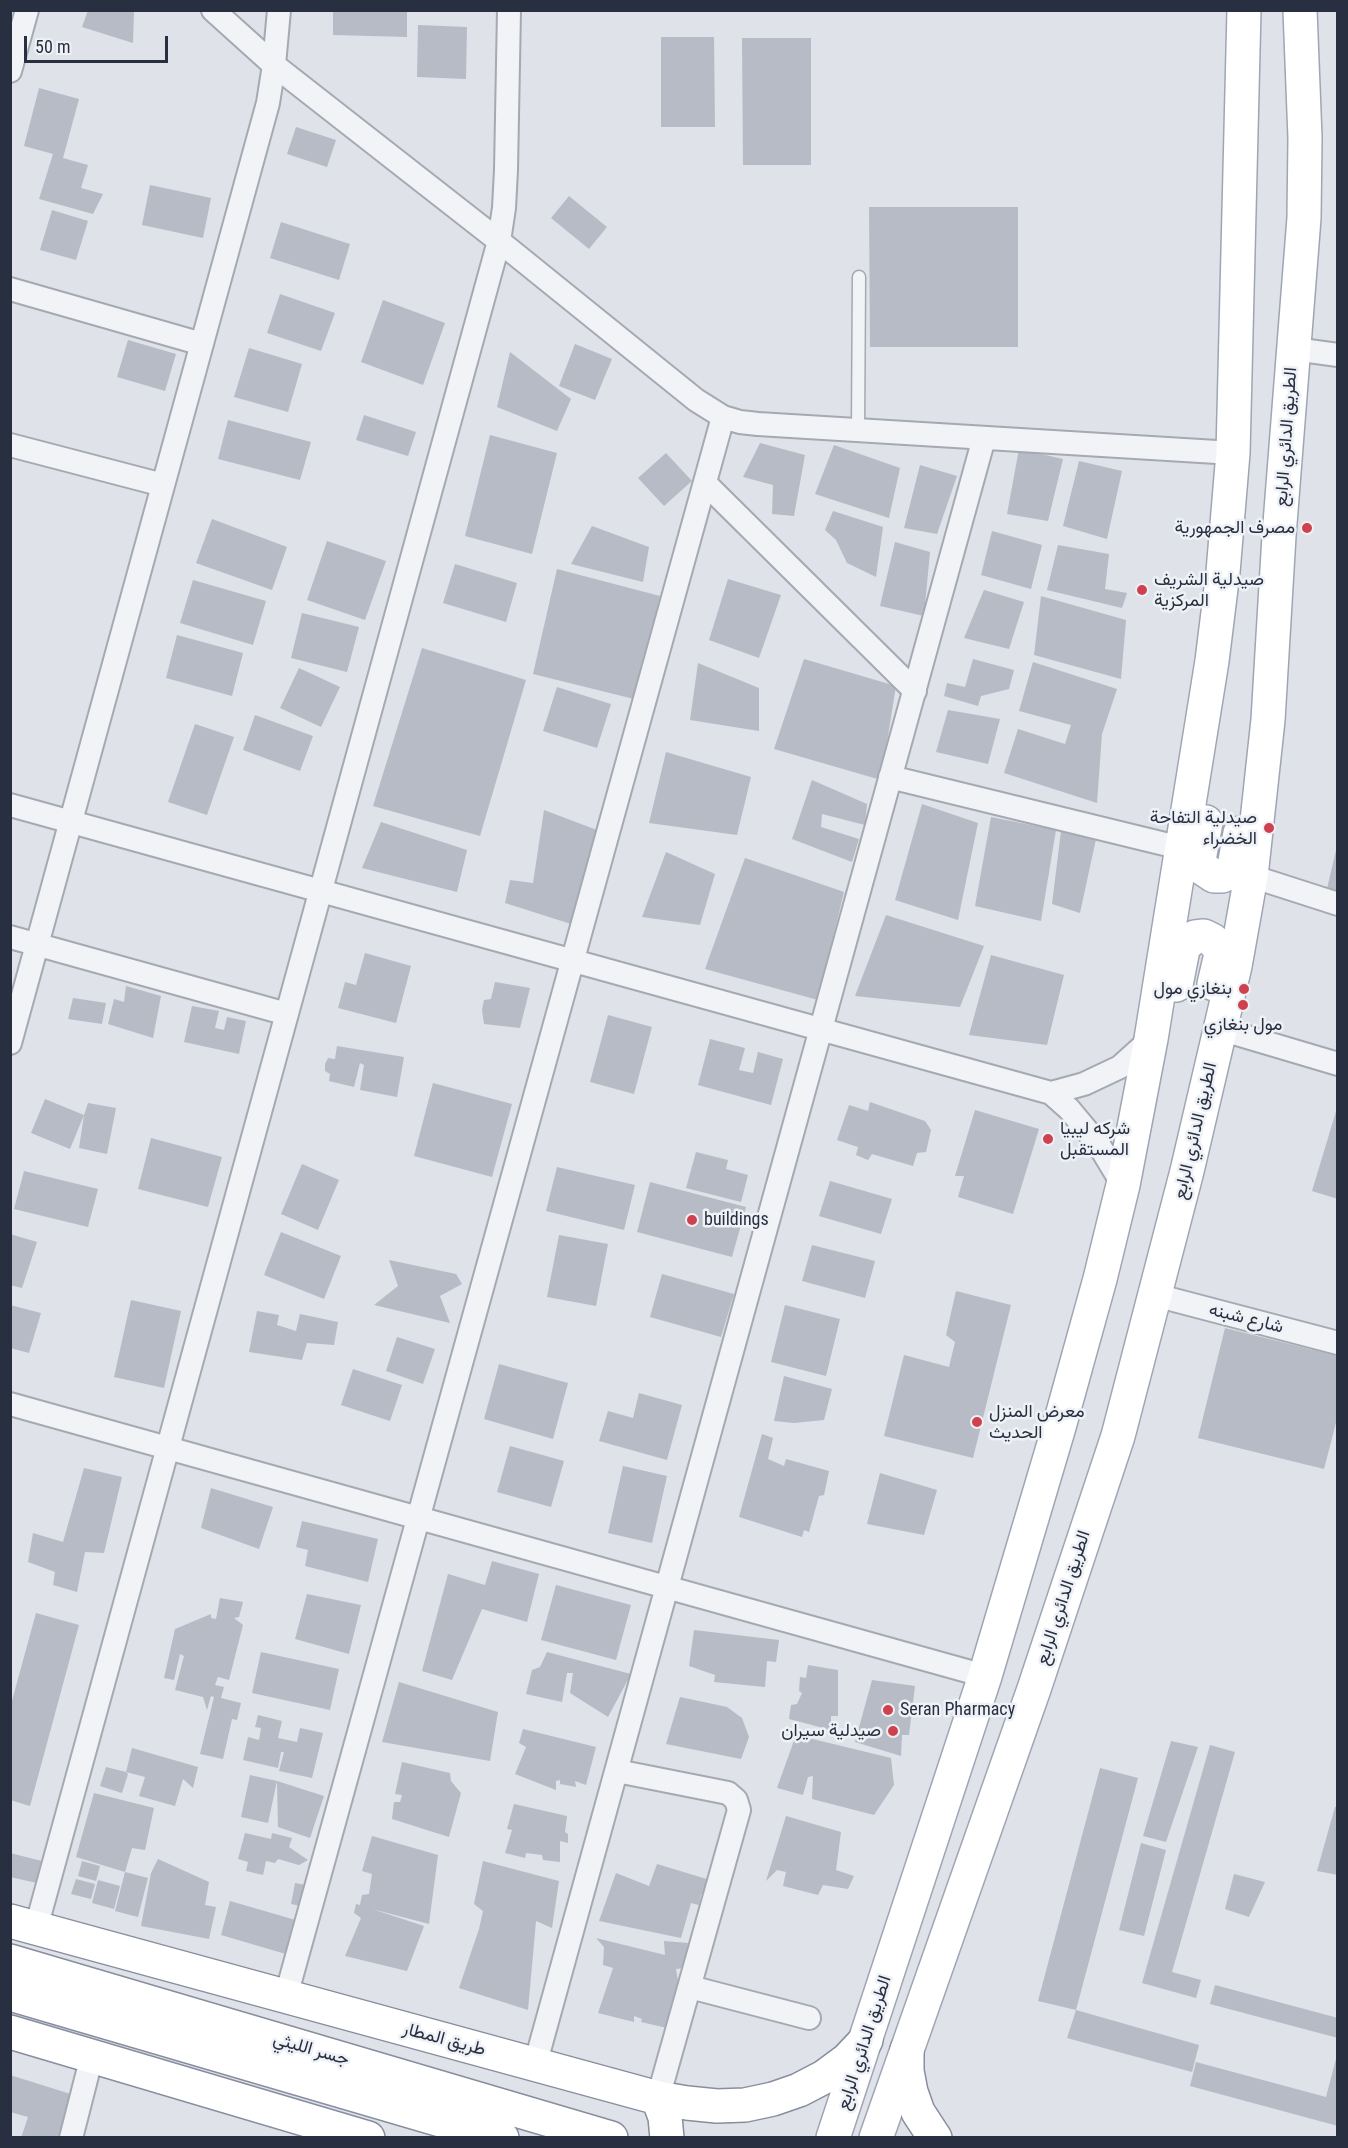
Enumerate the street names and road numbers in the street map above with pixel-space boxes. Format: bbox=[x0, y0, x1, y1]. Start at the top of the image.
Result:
street label: الطريق الدائري الرابع bbox=[1271, 366, 1303, 508]
street label: الطريق الدائري الرابع bbox=[1170, 1060, 1222, 1202]
street label: شارع شبنه bbox=[1206, 1299, 1286, 1339]
street label: الطريق الدائري الرابع bbox=[1032, 1528, 1096, 1668]
street label: الطريق الدائري الرابع bbox=[833, 1973, 897, 2113]
street label: طريق المطار bbox=[400, 2019, 488, 2061]
street label: جسر الليثي bbox=[270, 2029, 352, 2071]

